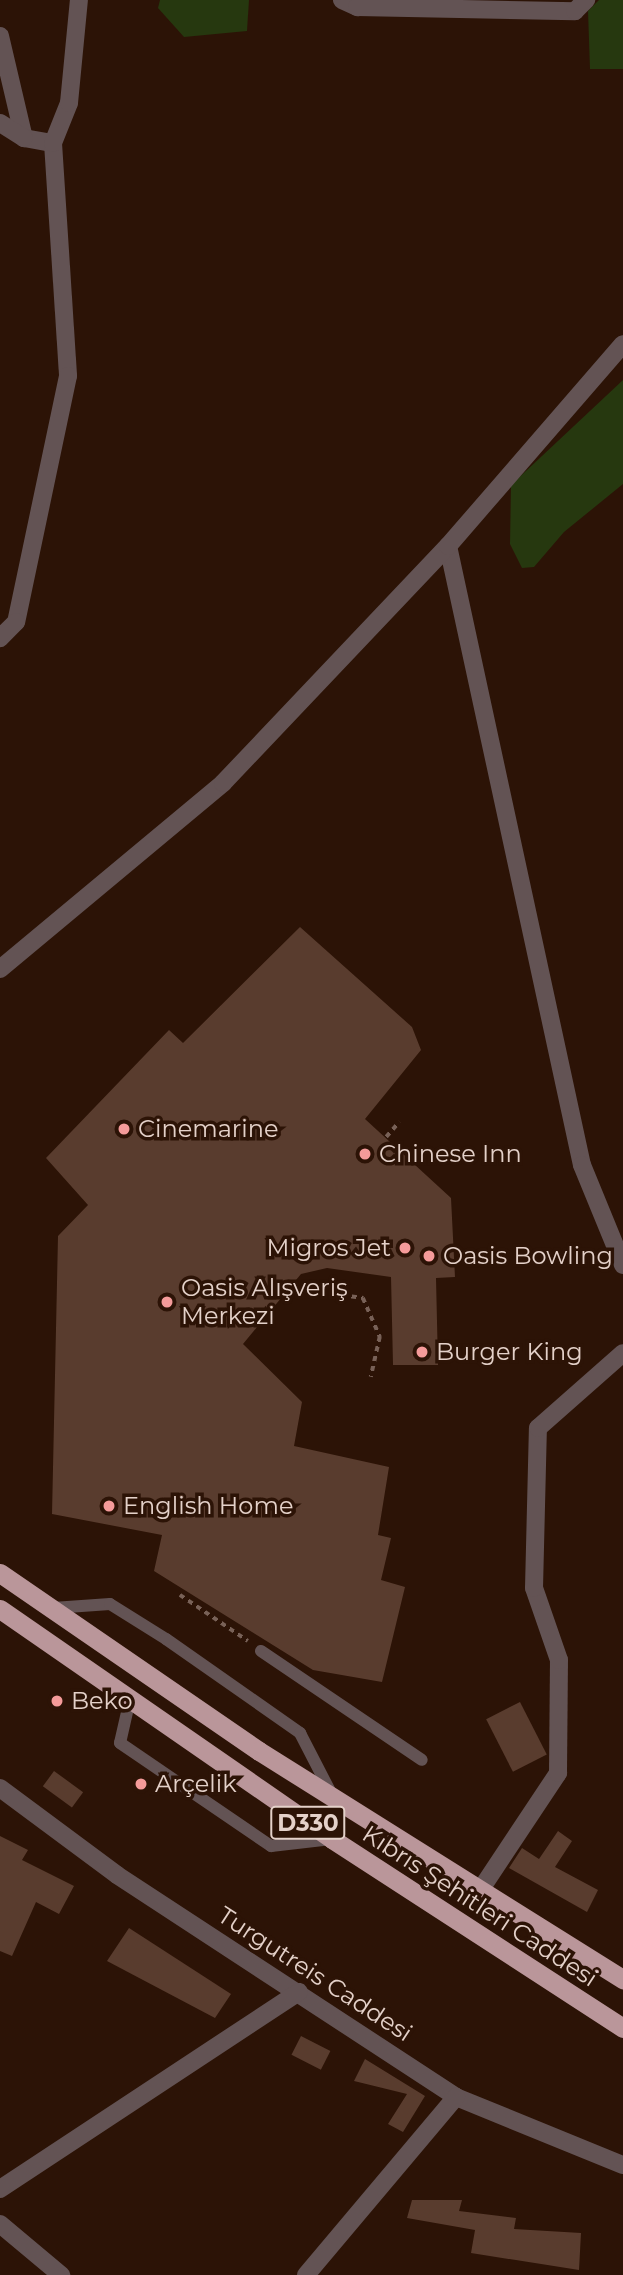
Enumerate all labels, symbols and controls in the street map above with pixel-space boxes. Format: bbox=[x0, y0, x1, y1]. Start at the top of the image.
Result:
place label: Cinemarine bbox=[138, 1115, 278, 1143]
marker: Cinemarine bbox=[116, 1121, 132, 1137]
place label: Chinese Inn bbox=[379, 1140, 522, 1168]
marker: Chinese Inn bbox=[357, 1146, 373, 1162]
place label: Migros Jet bbox=[267, 1234, 391, 1262]
marker: Migros Jet bbox=[397, 1240, 413, 1256]
place label: Oasis Bowling bbox=[443, 1242, 613, 1270]
marker: Oasis Bowling bbox=[421, 1248, 437, 1264]
place label: Oasis Alışveriş Merkezi bbox=[181, 1274, 348, 1330]
marker: Oasis Alışveriş Merkezi bbox=[159, 1294, 175, 1310]
place label: Burger King bbox=[436, 1338, 583, 1366]
marker: Burger King bbox=[414, 1344, 430, 1360]
place label: English Home bbox=[123, 1492, 293, 1520]
marker: English Home bbox=[101, 1498, 117, 1514]
place label: Beko bbox=[71, 1687, 132, 1715]
marker: Beko bbox=[49, 1693, 65, 1709]
place label: Arçelik bbox=[155, 1770, 237, 1798]
marker: Arçelik bbox=[133, 1776, 149, 1792]
road number: D330 bbox=[270, 1804, 346, 1842]
street label: Kıbrıs Şehitleri Caddesi bbox=[357, 1819, 603, 1993]
street label: Turgutreis Caddesi bbox=[213, 1900, 417, 2048]

